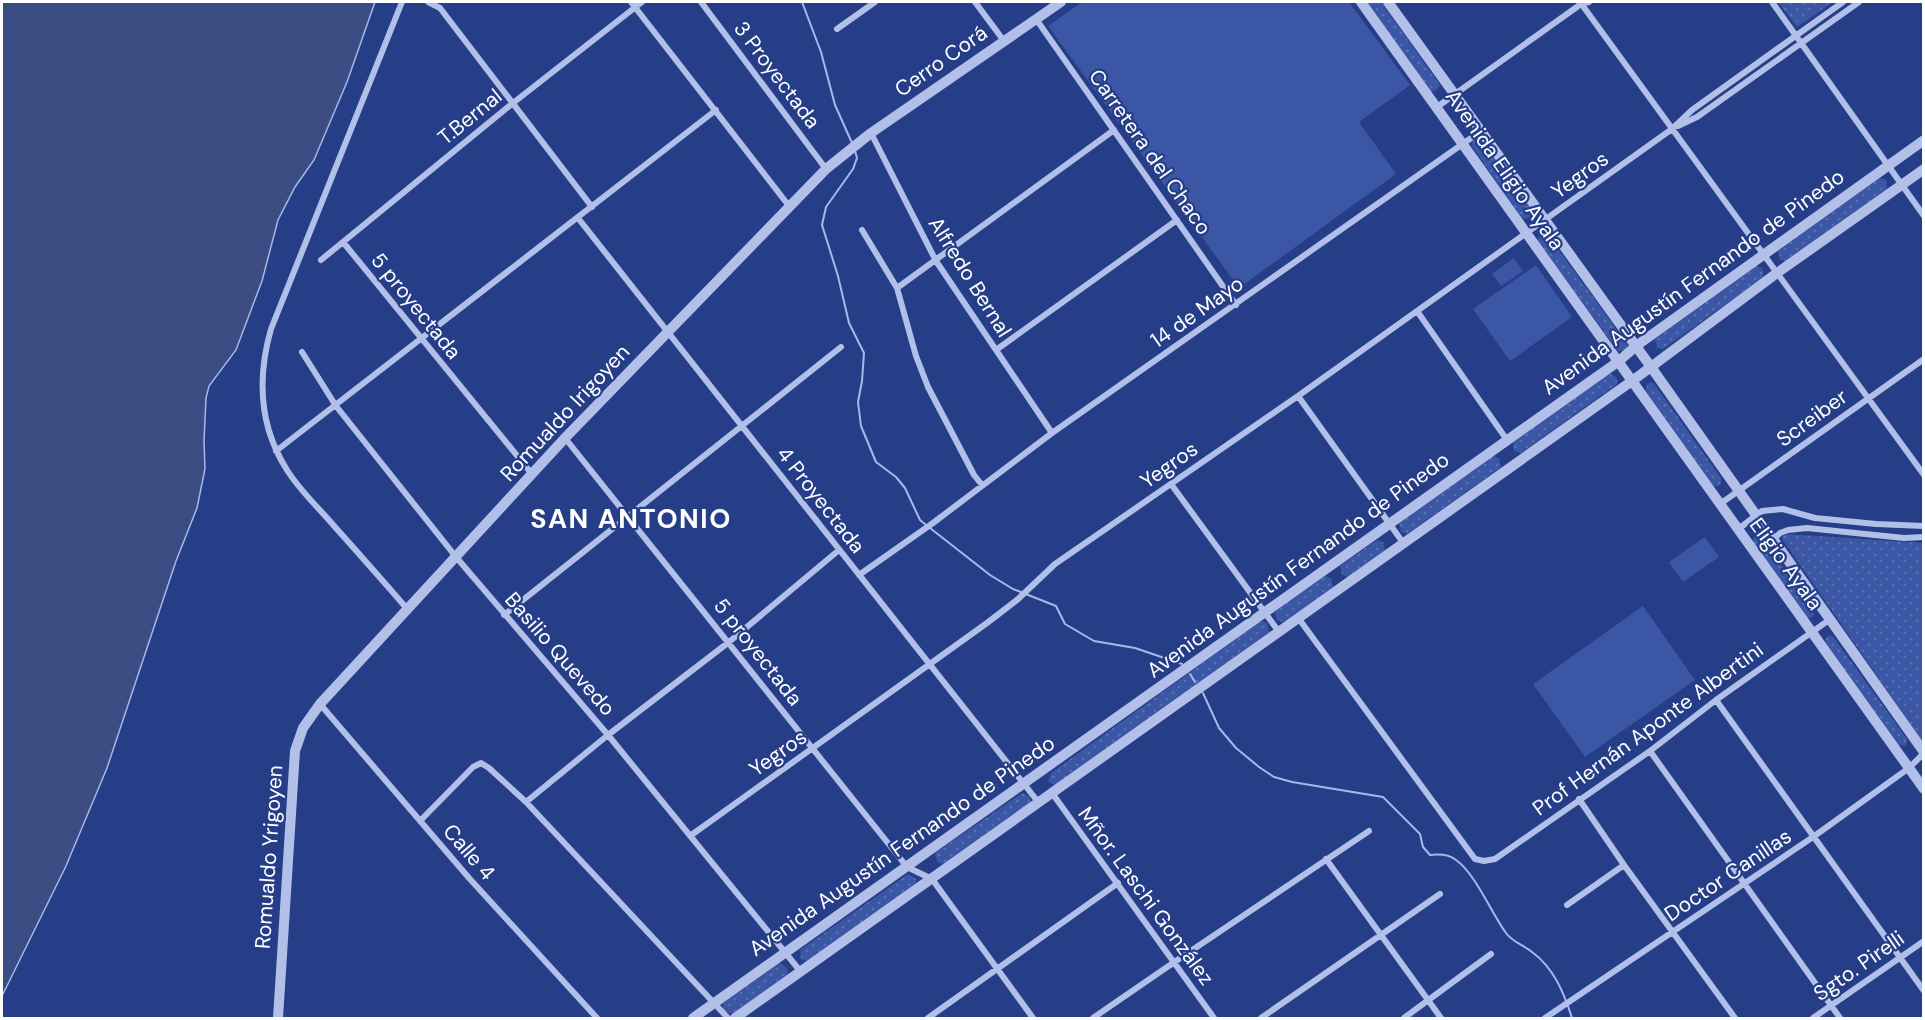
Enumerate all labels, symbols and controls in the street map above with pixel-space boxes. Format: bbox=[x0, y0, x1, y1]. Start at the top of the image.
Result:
street label: 3 Proyectada bbox=[727, 16, 827, 134]
street label: Cerro Corá bbox=[889, 19, 993, 103]
street label: Carretera del Chaco bbox=[1082, 64, 1218, 240]
street label: T.Bernal bbox=[432, 83, 508, 151]
street label: Avenida Eligio Ayala bbox=[1439, 84, 1571, 256]
street label: Yegros bbox=[1546, 145, 1614, 205]
street label: Avenida Augustín Fernando de Pinedo bbox=[1536, 163, 1850, 401]
street label: Alfredo Bernal bbox=[922, 212, 1018, 342]
street label: 5 proyectada bbox=[364, 247, 468, 365]
street label: 14 de Mayo bbox=[1145, 270, 1249, 354]
street label: Romualdo Irigoyen bbox=[494, 338, 636, 488]
street label: Screiber bbox=[1771, 383, 1853, 453]
street label: Yegros bbox=[1135, 435, 1203, 495]
street label: 4 Proyectada bbox=[771, 441, 871, 559]
street label: Avenida Augustín Fernando de Pinedo bbox=[1141, 446, 1455, 684]
district label: SAN ANTONIO bbox=[530, 501, 732, 536]
street label: Eligio Ayala bbox=[1743, 512, 1829, 616]
street label: Basilio Quevedo bbox=[498, 586, 622, 722]
street label: 5 proyectada bbox=[707, 593, 809, 711]
street label: Prof Hernán Aponte Albertini bbox=[1527, 636, 1769, 822]
street label: Yegros bbox=[744, 723, 812, 783]
street label: Avenida Augustín Fernando de Pinedo bbox=[743, 729, 1061, 963]
street label: Romualdo Yrigoyen bbox=[249, 764, 289, 950]
street label: Mñor. Laschi González bbox=[1072, 801, 1220, 991]
street label: Calle 4 bbox=[437, 818, 501, 886]
street label: Doctor Canillas bbox=[1659, 822, 1797, 928]
street label: Sgto. Pirelli bbox=[1808, 924, 1910, 1008]

